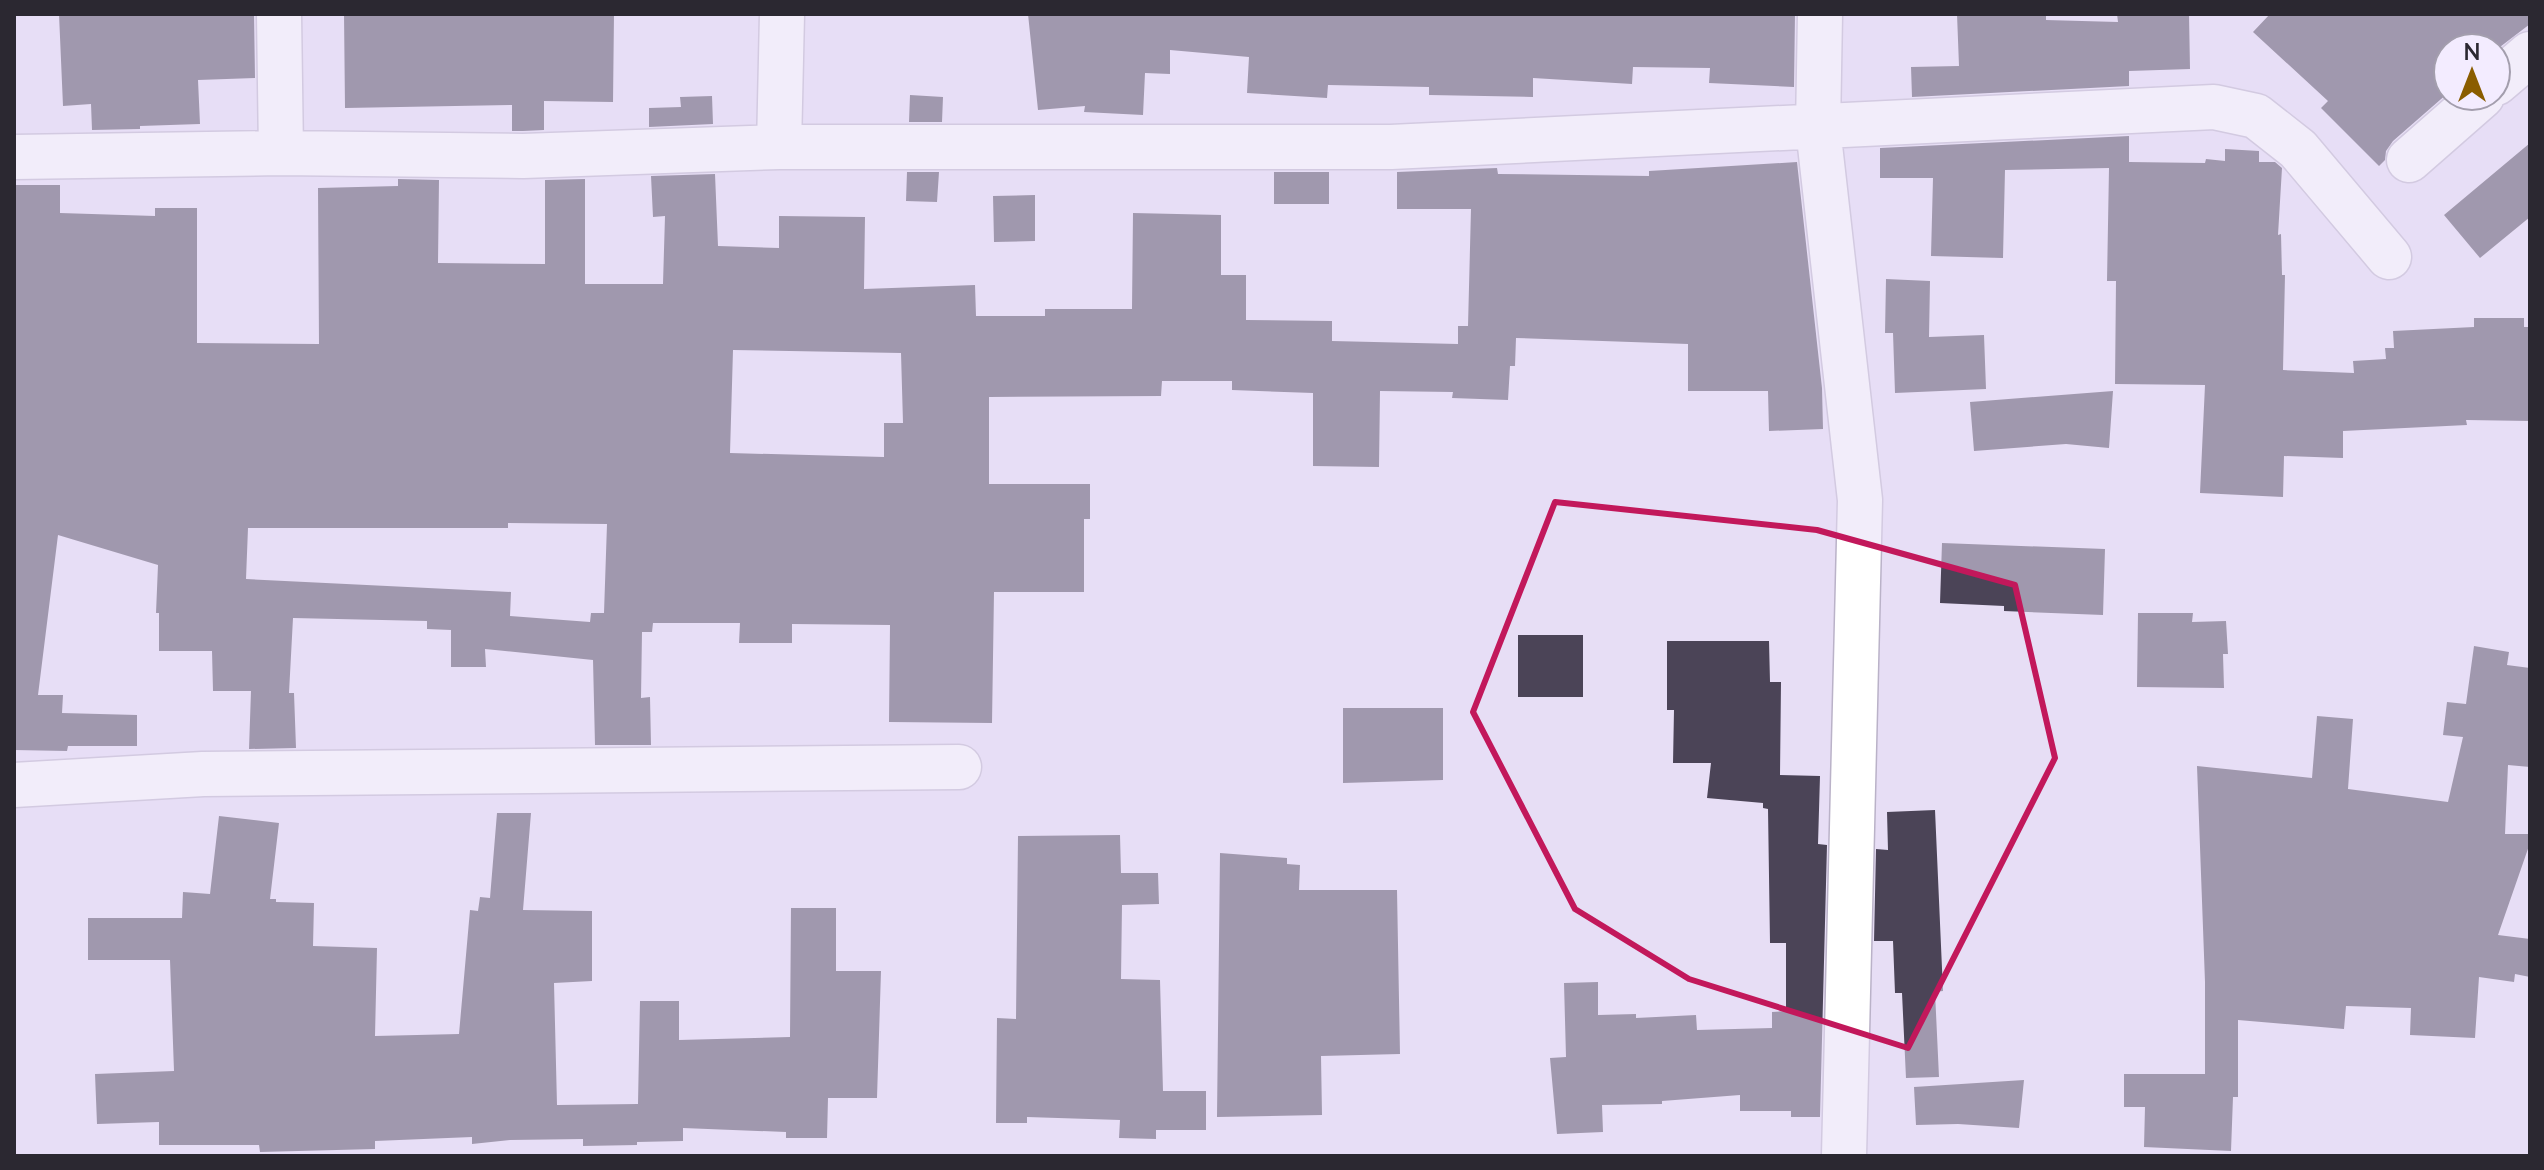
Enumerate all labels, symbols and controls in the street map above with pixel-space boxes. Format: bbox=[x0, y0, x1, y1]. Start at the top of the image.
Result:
north arrow bbox=[2432, 32, 2512, 112]
text: N bbox=[2464, 38, 2480, 65]

